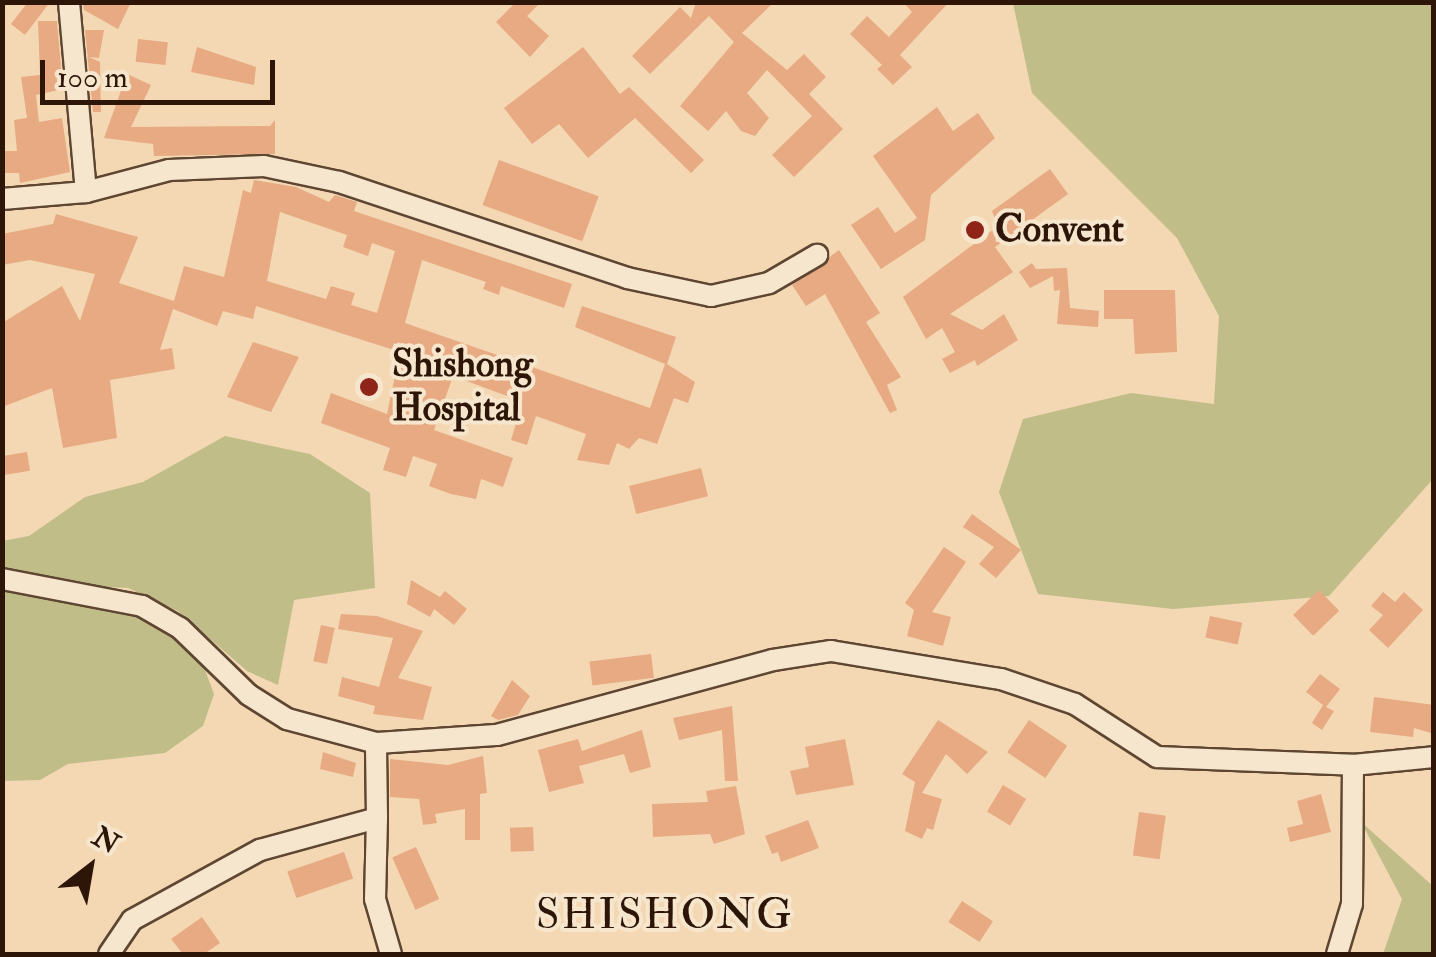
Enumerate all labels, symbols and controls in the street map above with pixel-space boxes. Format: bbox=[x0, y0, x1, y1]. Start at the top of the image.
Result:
scale bar bbox=[45, 40, 280, 102]
text: 100 m bbox=[57, 59, 128, 96]
place label: Convent bbox=[995, 207, 1124, 253]
marker: Convent bbox=[964, 219, 986, 241]
place label: Shishong Hospital bbox=[392, 342, 533, 432]
marker: Shishong Hospital bbox=[356, 374, 382, 400]
north arrow bbox=[40, 817, 140, 917]
text: N bbox=[86, 819, 125, 862]
district label: SHISHONG bbox=[536, 890, 794, 940]

